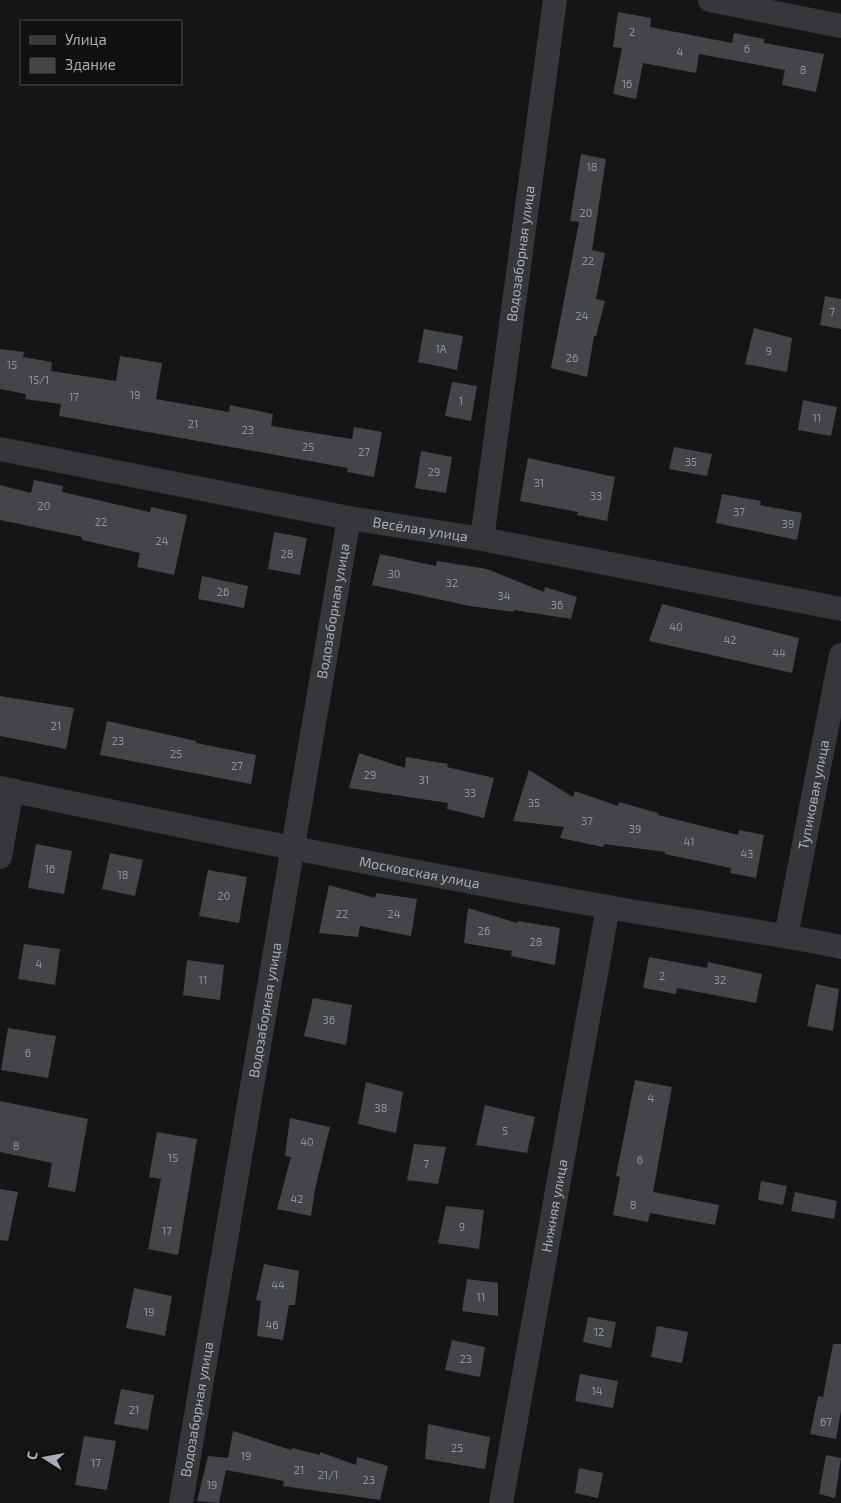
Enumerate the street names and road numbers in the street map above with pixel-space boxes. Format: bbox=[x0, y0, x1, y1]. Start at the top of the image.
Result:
street label: Водозаборная улица bbox=[503, 184, 538, 323]
street label: Весёлая улица bbox=[372, 513, 469, 545]
street label: Водозаборная улица bbox=[313, 542, 353, 680]
street label: Тупиковая улица bbox=[794, 738, 832, 851]
street label: Московская улица bbox=[358, 852, 481, 892]
street label: Водозаборная улица bbox=[245, 941, 284, 1079]
street label: Нижняя улица bbox=[537, 1158, 571, 1254]
street label: Водозаборная улица bbox=[177, 1340, 216, 1478]

